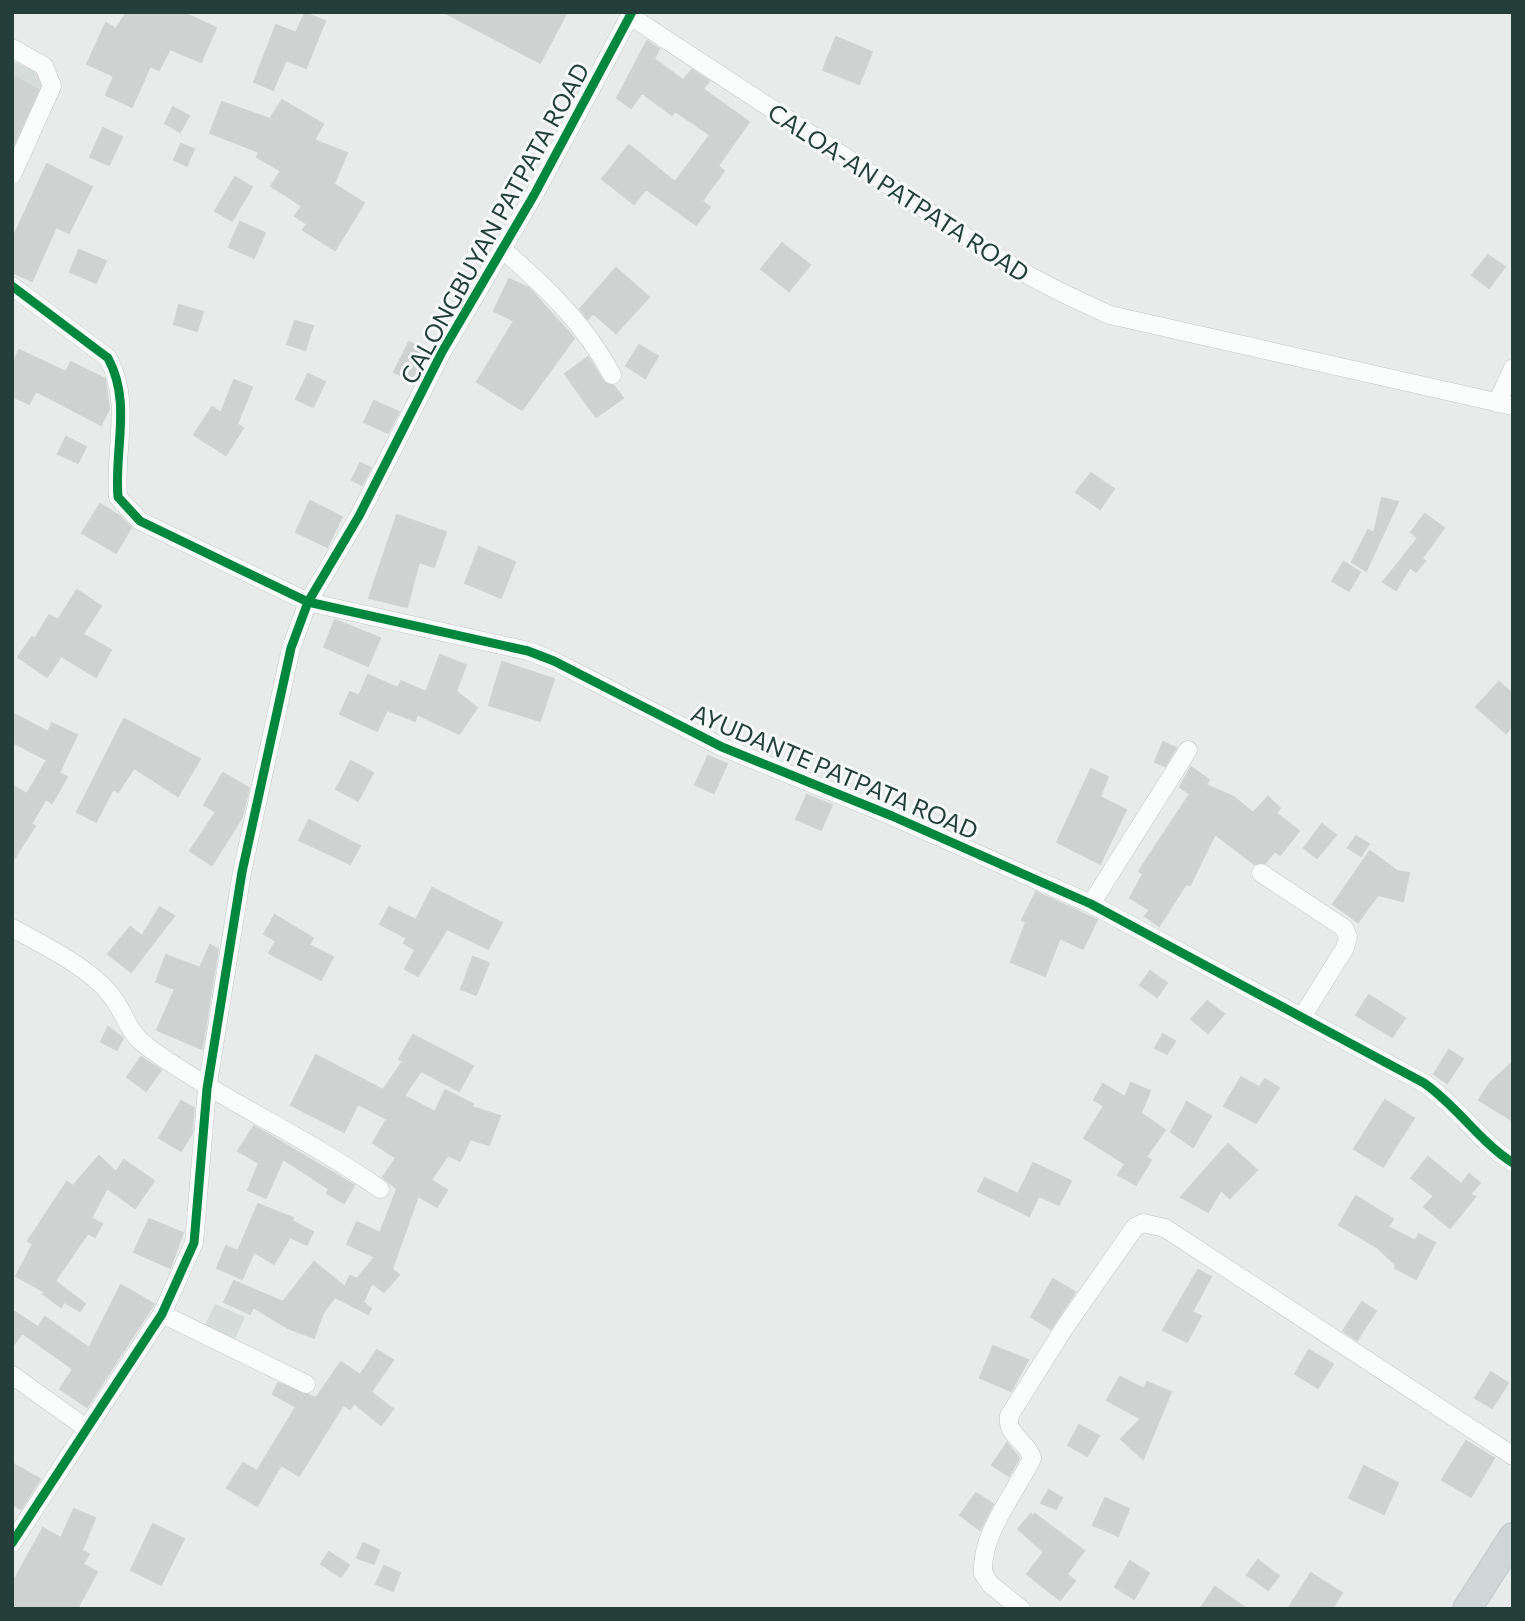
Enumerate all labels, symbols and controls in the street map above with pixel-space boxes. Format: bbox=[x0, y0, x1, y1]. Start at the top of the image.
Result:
street label: CALONGBUYAN PATPATA ROAD bbox=[393, 57, 595, 389]
street label: CALOA-AN PATPATA ROAD bbox=[763, 97, 1035, 287]
street label: AYUDANTE PATPATA ROAD bbox=[687, 697, 983, 845]

